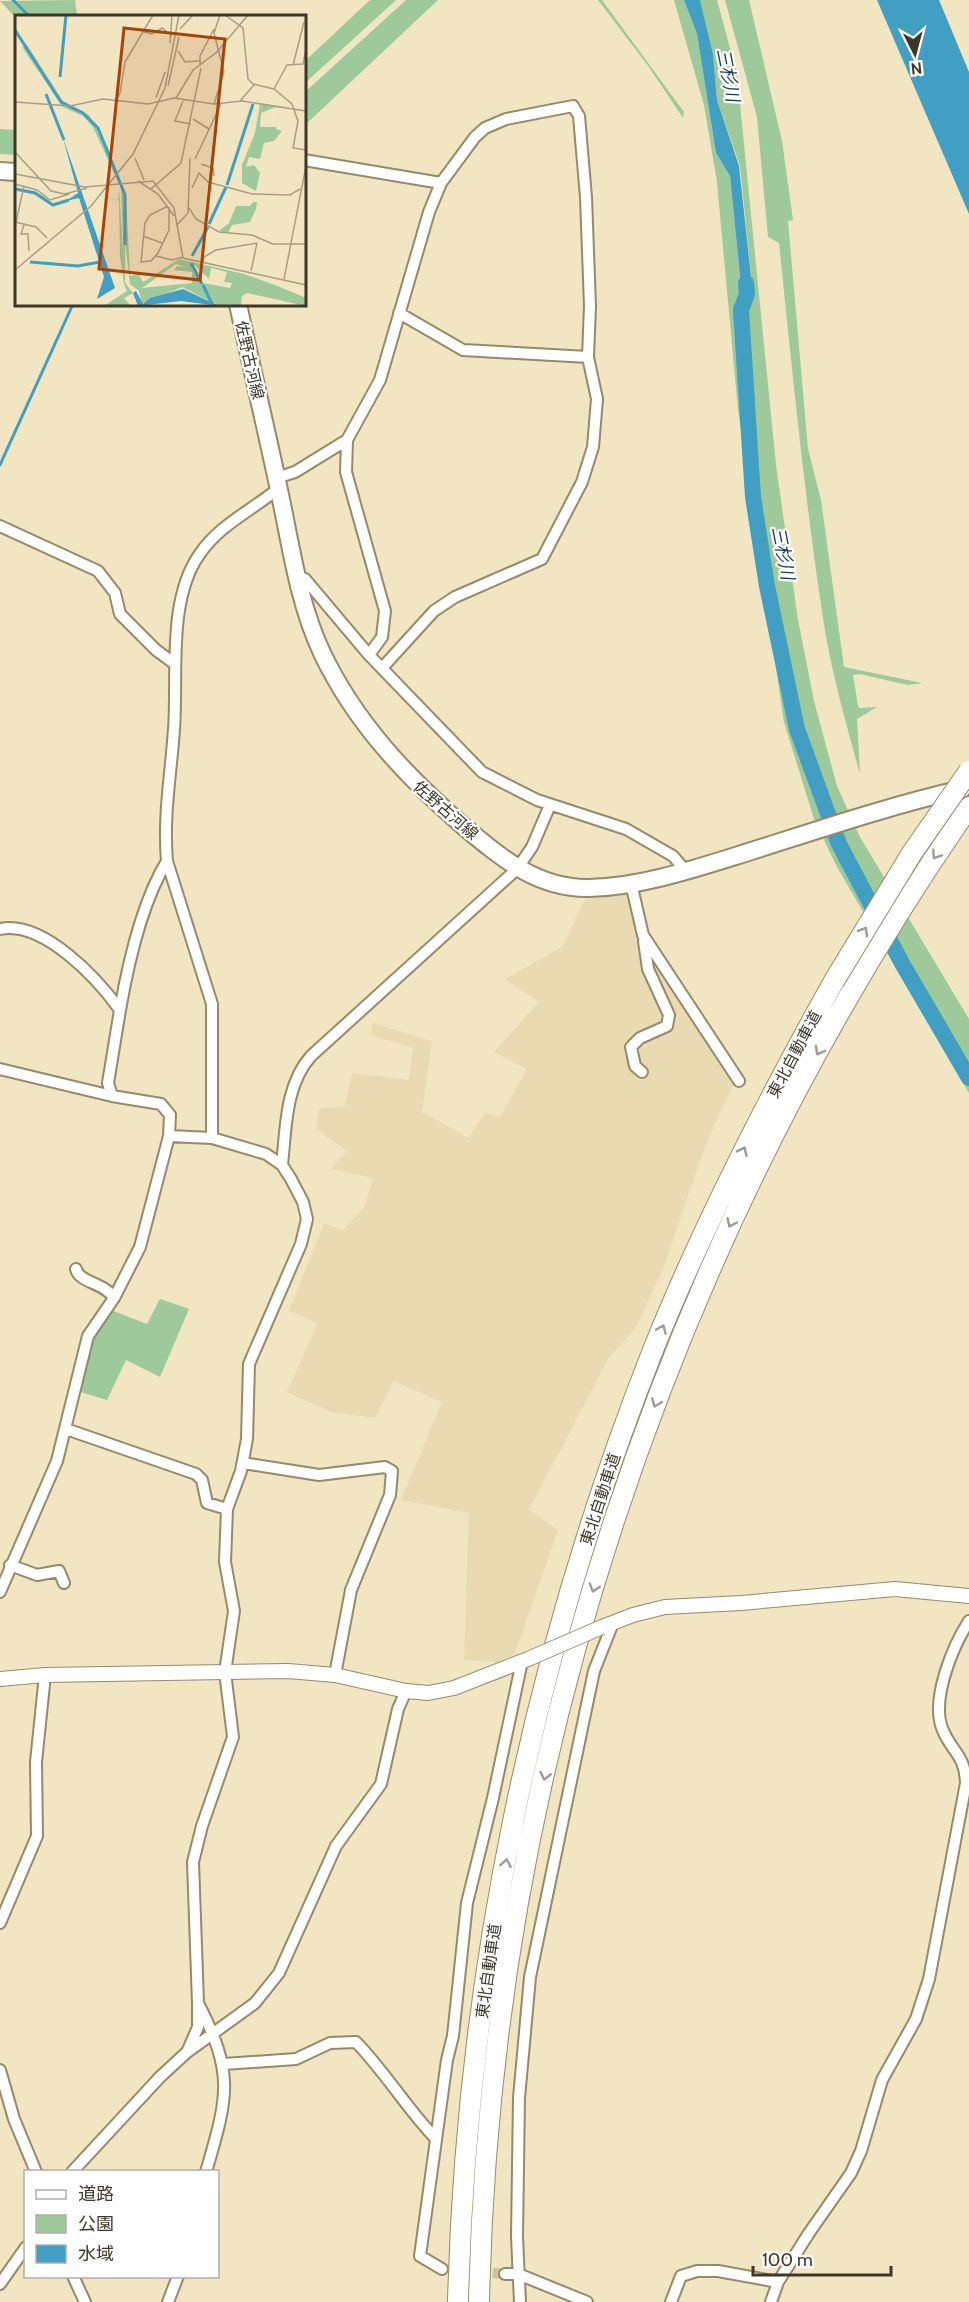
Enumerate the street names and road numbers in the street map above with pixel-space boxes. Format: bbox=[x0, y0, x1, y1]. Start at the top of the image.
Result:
street label: 佐野古河線 bbox=[231, 319, 268, 401]
street label: 佐野古河線 bbox=[409, 777, 482, 844]
street label: 東北自動車道 bbox=[764, 1007, 825, 1101]
street label: 東北自動車道 bbox=[577, 1451, 624, 1548]
street label: 東北自動車道 bbox=[472, 1922, 505, 2020]

